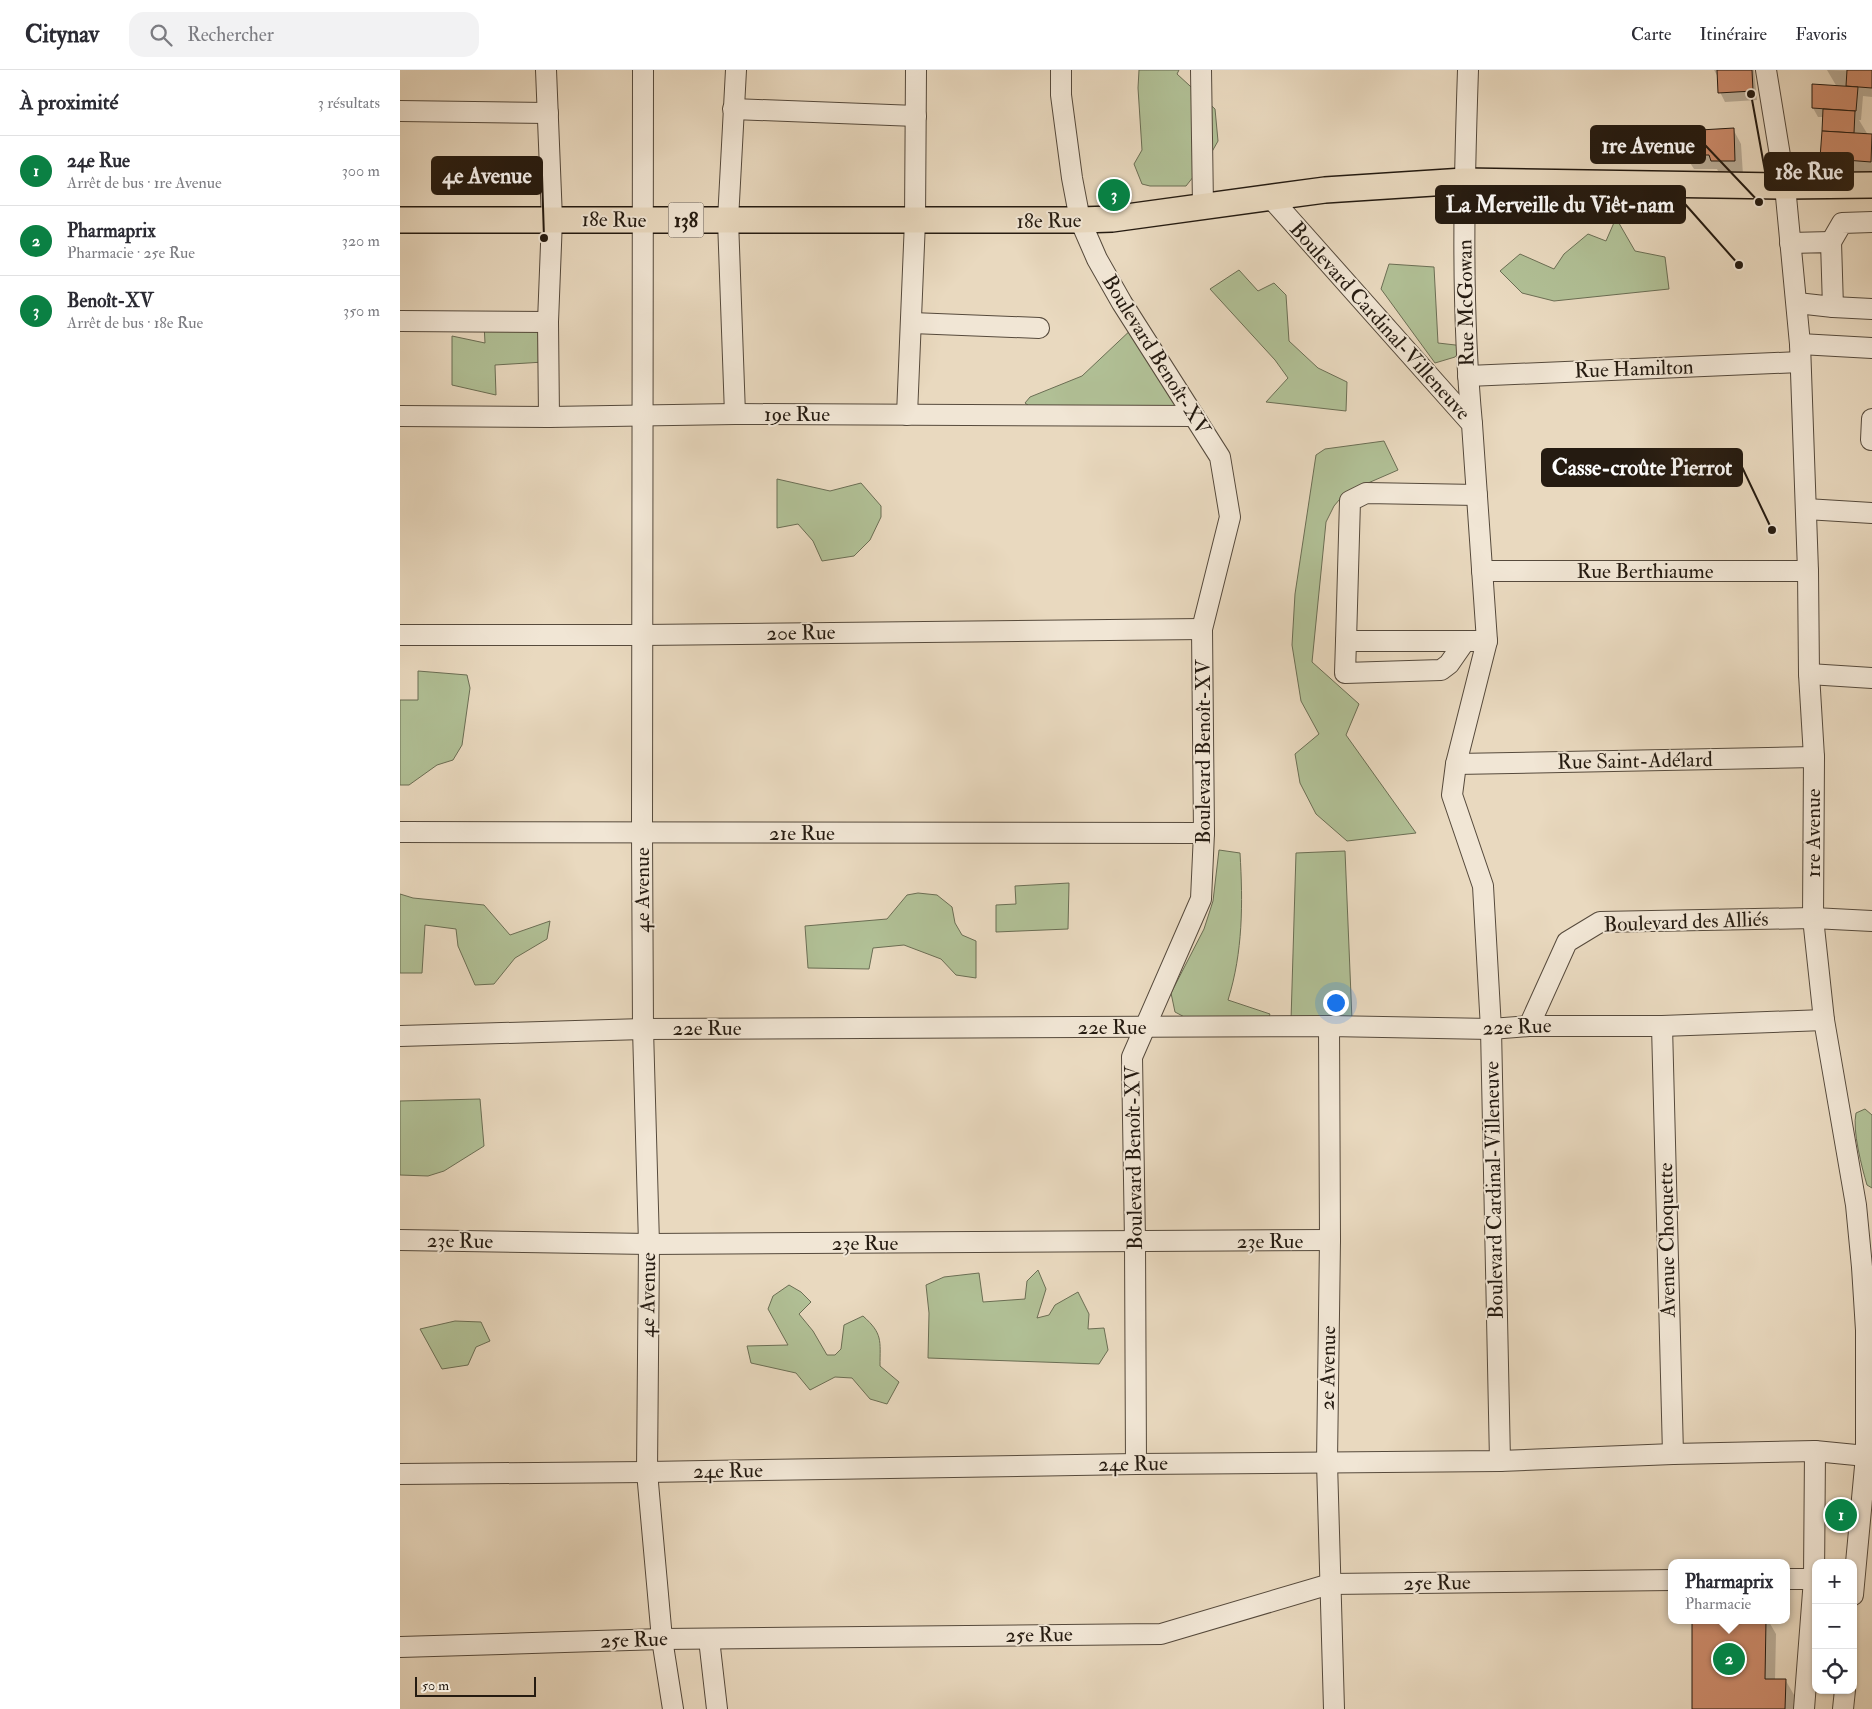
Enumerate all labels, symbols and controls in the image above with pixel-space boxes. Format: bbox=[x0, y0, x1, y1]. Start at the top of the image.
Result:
search box bbox=[129, 12, 479, 57]
text: Citynav bbox=[25, 19, 99, 50]
icon: search bbox=[147, 21, 175, 49]
text: Rechercher bbox=[187, 23, 274, 47]
text: Carte bbox=[1631, 23, 1672, 46]
text: Itinéraire bbox=[1700, 23, 1767, 46]
text: Favoris bbox=[1795, 23, 1847, 46]
text: À proximité bbox=[20, 89, 118, 116]
text: 3 résultats bbox=[318, 93, 380, 113]
callout: 1re Avenue bbox=[1591, 126, 1705, 163]
text: 1re Avenue bbox=[1601, 132, 1696, 160]
text: 24e Rue bbox=[67, 149, 130, 173]
callout: 18e Rue bbox=[1765, 153, 1853, 190]
callout: 4e Avenue bbox=[432, 157, 542, 194]
text: 18e Rue bbox=[1775, 158, 1844, 186]
text: 1 bbox=[33, 161, 39, 181]
text: 300 m bbox=[342, 161, 380, 181]
text: 4e Avenue bbox=[441, 162, 532, 190]
text: Arrêt de bus · 1re Avenue bbox=[67, 173, 222, 193]
pin: 3 bbox=[1098, 176, 1130, 214]
callout: La Merveille du Viêt-nam bbox=[1436, 186, 1685, 223]
text: La Merveille du Viêt-nam bbox=[1446, 191, 1675, 219]
road number: 138 bbox=[668, 202, 704, 238]
street label: 18e Rue bbox=[581, 206, 647, 234]
street label: 18e Rue bbox=[1016, 207, 1082, 235]
street label: Boulevard Cardinal-Villeneuve bbox=[1284, 216, 1477, 426]
text: Pharmaprix bbox=[67, 219, 156, 243]
text: 2 bbox=[32, 231, 40, 251]
text: 320 m bbox=[342, 231, 380, 251]
street label: Rue McGowan bbox=[1451, 239, 1481, 367]
text: Pharmacie · 25e Rue bbox=[67, 243, 195, 263]
street label: Boulevard Benoît-XV bbox=[1096, 270, 1217, 441]
text: Benoît-XV bbox=[67, 289, 153, 313]
text: 3 bbox=[33, 301, 39, 321]
text: 350 m bbox=[343, 301, 380, 321]
text: Arrêt de bus · 18e Rue bbox=[67, 313, 203, 333]
street label: Rue Hamilton bbox=[1574, 353, 1694, 385]
street label: 19e Rue bbox=[764, 401, 830, 428]
callout: Casse-croûte Pierrot bbox=[1542, 449, 1742, 486]
text: Casse-croûte Pierrot bbox=[1552, 454, 1733, 482]
street label: Rue Berthiaume bbox=[1576, 558, 1714, 585]
street label: 20e Rue bbox=[766, 619, 836, 647]
street label: Boulevard Benoît-XV bbox=[1190, 659, 1217, 844]
street label: Rue Saint-Adélard bbox=[1557, 746, 1714, 776]
street label: 1re Avenue bbox=[1800, 788, 1827, 878]
street label: 21e Rue bbox=[769, 820, 835, 847]
street label: 4e Avenue bbox=[629, 847, 656, 933]
street label: Boulevard des Alliés bbox=[1603, 906, 1769, 938]
your location bbox=[1323, 990, 1349, 1016]
street label: 22e Rue bbox=[1482, 1012, 1552, 1042]
street label: 22e Rue bbox=[1078, 1014, 1147, 1041]
street label: 22e Rue bbox=[673, 1015, 742, 1042]
street label: Boulevard Cardinal-Villeneuve bbox=[1478, 1061, 1510, 1319]
street label: Boulevard Benoît-XV bbox=[1119, 1064, 1149, 1250]
street label: Avenue Choquette bbox=[1652, 1162, 1682, 1319]
street label: 23e Rue bbox=[427, 1227, 494, 1255]
street label: 23e Rue bbox=[1237, 1228, 1303, 1255]
street label: 23e Rue bbox=[832, 1230, 898, 1257]
street label: 4e Avenue bbox=[634, 1252, 662, 1338]
street label: 2e Avenue bbox=[1314, 1325, 1342, 1411]
street label: 24e Rue bbox=[1098, 1450, 1168, 1478]
street label: 24e Rue bbox=[693, 1457, 763, 1485]
pin: 1 bbox=[1825, 1496, 1857, 1534]
popup bbox=[1668, 1559, 1790, 1624]
map controls bbox=[1812, 1559, 1857, 1694]
button: + bbox=[1812, 1559, 1857, 1604]
street label: 25e Rue bbox=[1403, 1569, 1471, 1597]
text: Pharmaprix bbox=[1685, 1570, 1773, 1594]
text: Pharmacie bbox=[1685, 1594, 1751, 1614]
button: − bbox=[1812, 1604, 1857, 1649]
street label: 25e Rue bbox=[1005, 1621, 1073, 1649]
street label: 25e Rue bbox=[600, 1625, 668, 1655]
pin: 2 bbox=[1713, 1640, 1745, 1678]
button: locate bbox=[1812, 1649, 1857, 1694]
scale bar bbox=[415, 1674, 536, 1697]
text: 50 m bbox=[422, 1677, 449, 1694]

